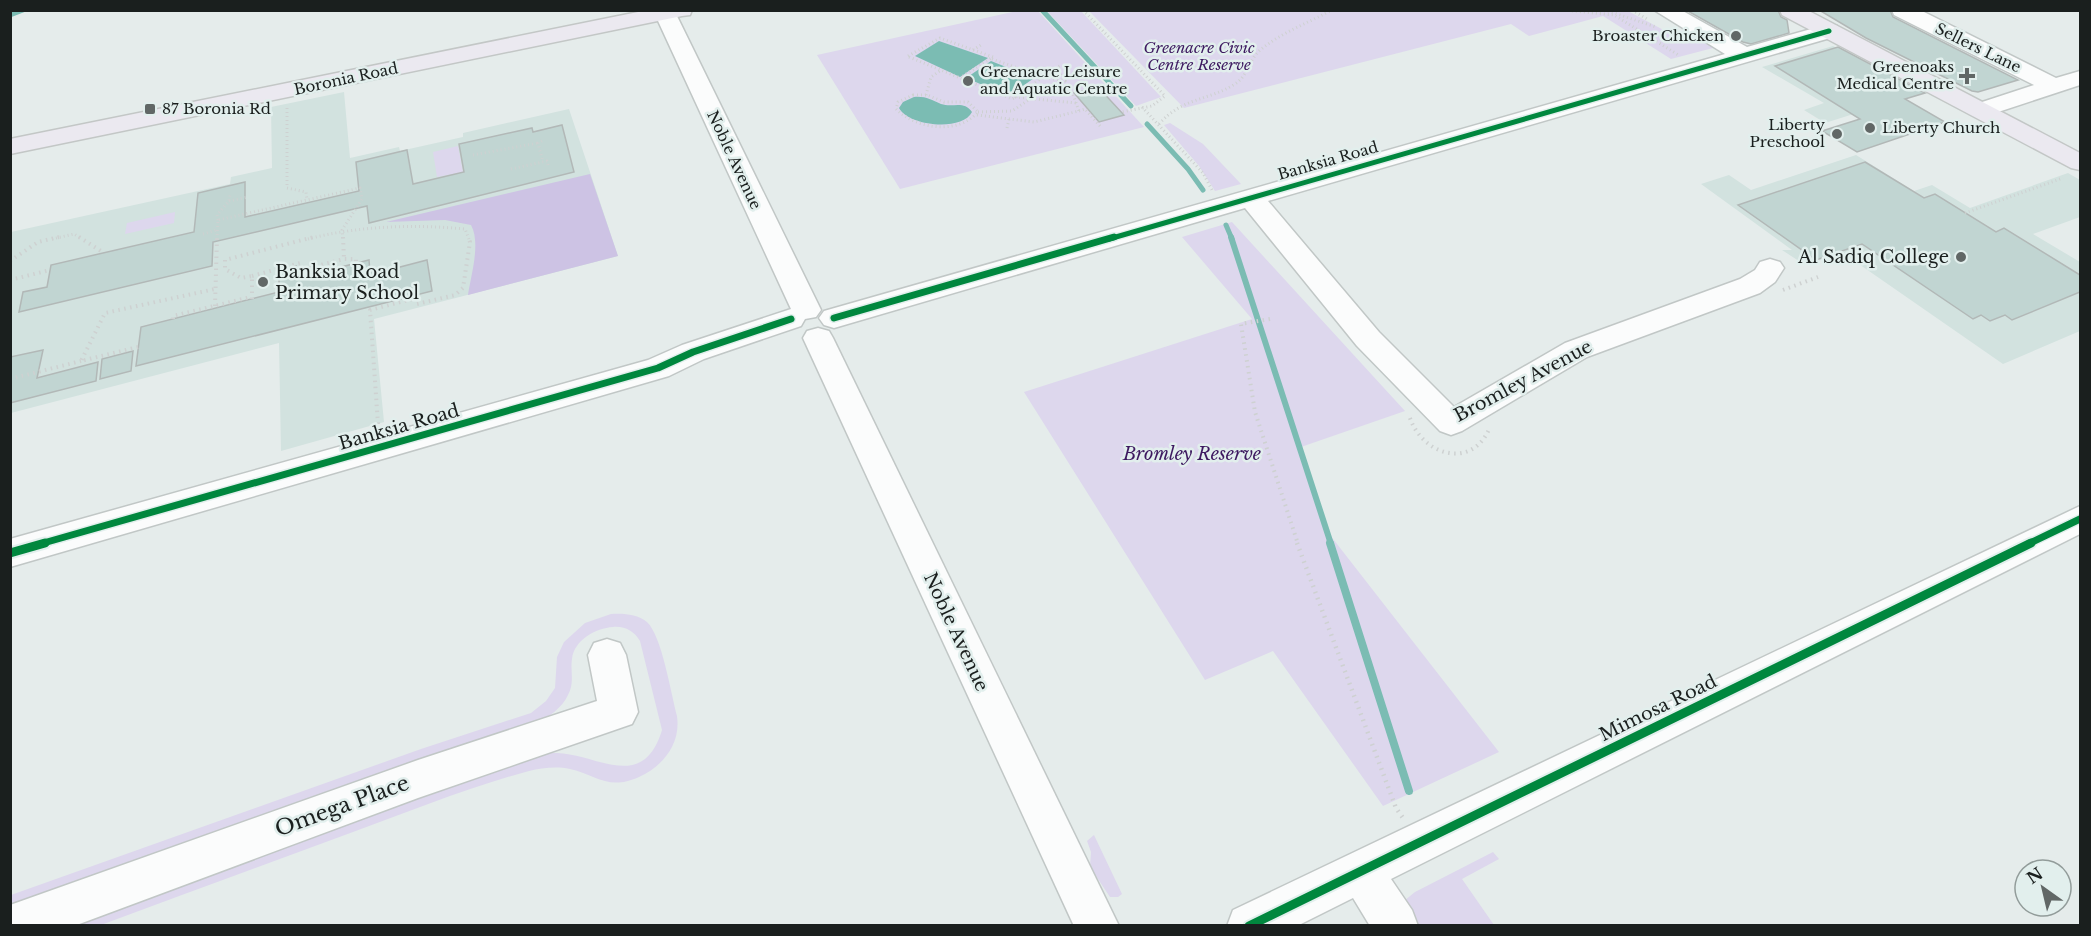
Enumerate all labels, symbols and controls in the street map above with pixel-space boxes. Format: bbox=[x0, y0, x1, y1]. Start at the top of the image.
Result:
street label: Sellers Lane bbox=[1932, 19, 2024, 76]
place label: Broaster Chicken bbox=[1592, 26, 1724, 45]
marker: Broaster Chicken bbox=[1729, 29, 1743, 43]
park label: Greenacre Civic Centre Reserve bbox=[1143, 38, 1255, 74]
place label: Greenoaks Medical Centre bbox=[1836, 57, 1954, 93]
street label: Boronia Road bbox=[292, 58, 400, 99]
place label: Greenacre Leisure and Aquatic Centre bbox=[980, 62, 1127, 98]
marker: Greenoaks Medical Centre bbox=[1958, 67, 1976, 85]
marker: Greenacre Leisure and Aquatic Centre bbox=[961, 74, 975, 88]
place label: 87 Boronia Rd bbox=[162, 99, 271, 118]
marker: 87 Boronia Rd bbox=[143, 102, 157, 116]
street label: Noble Avenue bbox=[703, 107, 766, 212]
place label: Liberty Preschool bbox=[1749, 115, 1825, 151]
place label: Liberty Church bbox=[1882, 118, 2000, 137]
marker: Liberty Church bbox=[1863, 121, 1877, 135]
marker: Liberty Preschool bbox=[1830, 127, 1844, 141]
street label: Banksia Road bbox=[1275, 137, 1380, 184]
place label: Al Sadiq College bbox=[1797, 246, 1949, 268]
marker: Al Sadiq College bbox=[1954, 250, 1968, 264]
place label: Banksia Road Primary School bbox=[275, 261, 419, 304]
marker: Banksia Road Primary School bbox=[256, 275, 270, 289]
street label: Bromley Avenue bbox=[1450, 335, 1596, 427]
street label: Banksia Road bbox=[336, 399, 462, 455]
park label: Bromley Reserve bbox=[1122, 443, 1261, 465]
street label: Noble Avenue bbox=[919, 569, 993, 695]
street label: Mimosa Road bbox=[1596, 670, 1720, 746]
street label: Omega Place bbox=[271, 770, 413, 842]
north arrow bbox=[2013, 858, 2073, 918]
text: N bbox=[2023, 863, 2046, 888]

